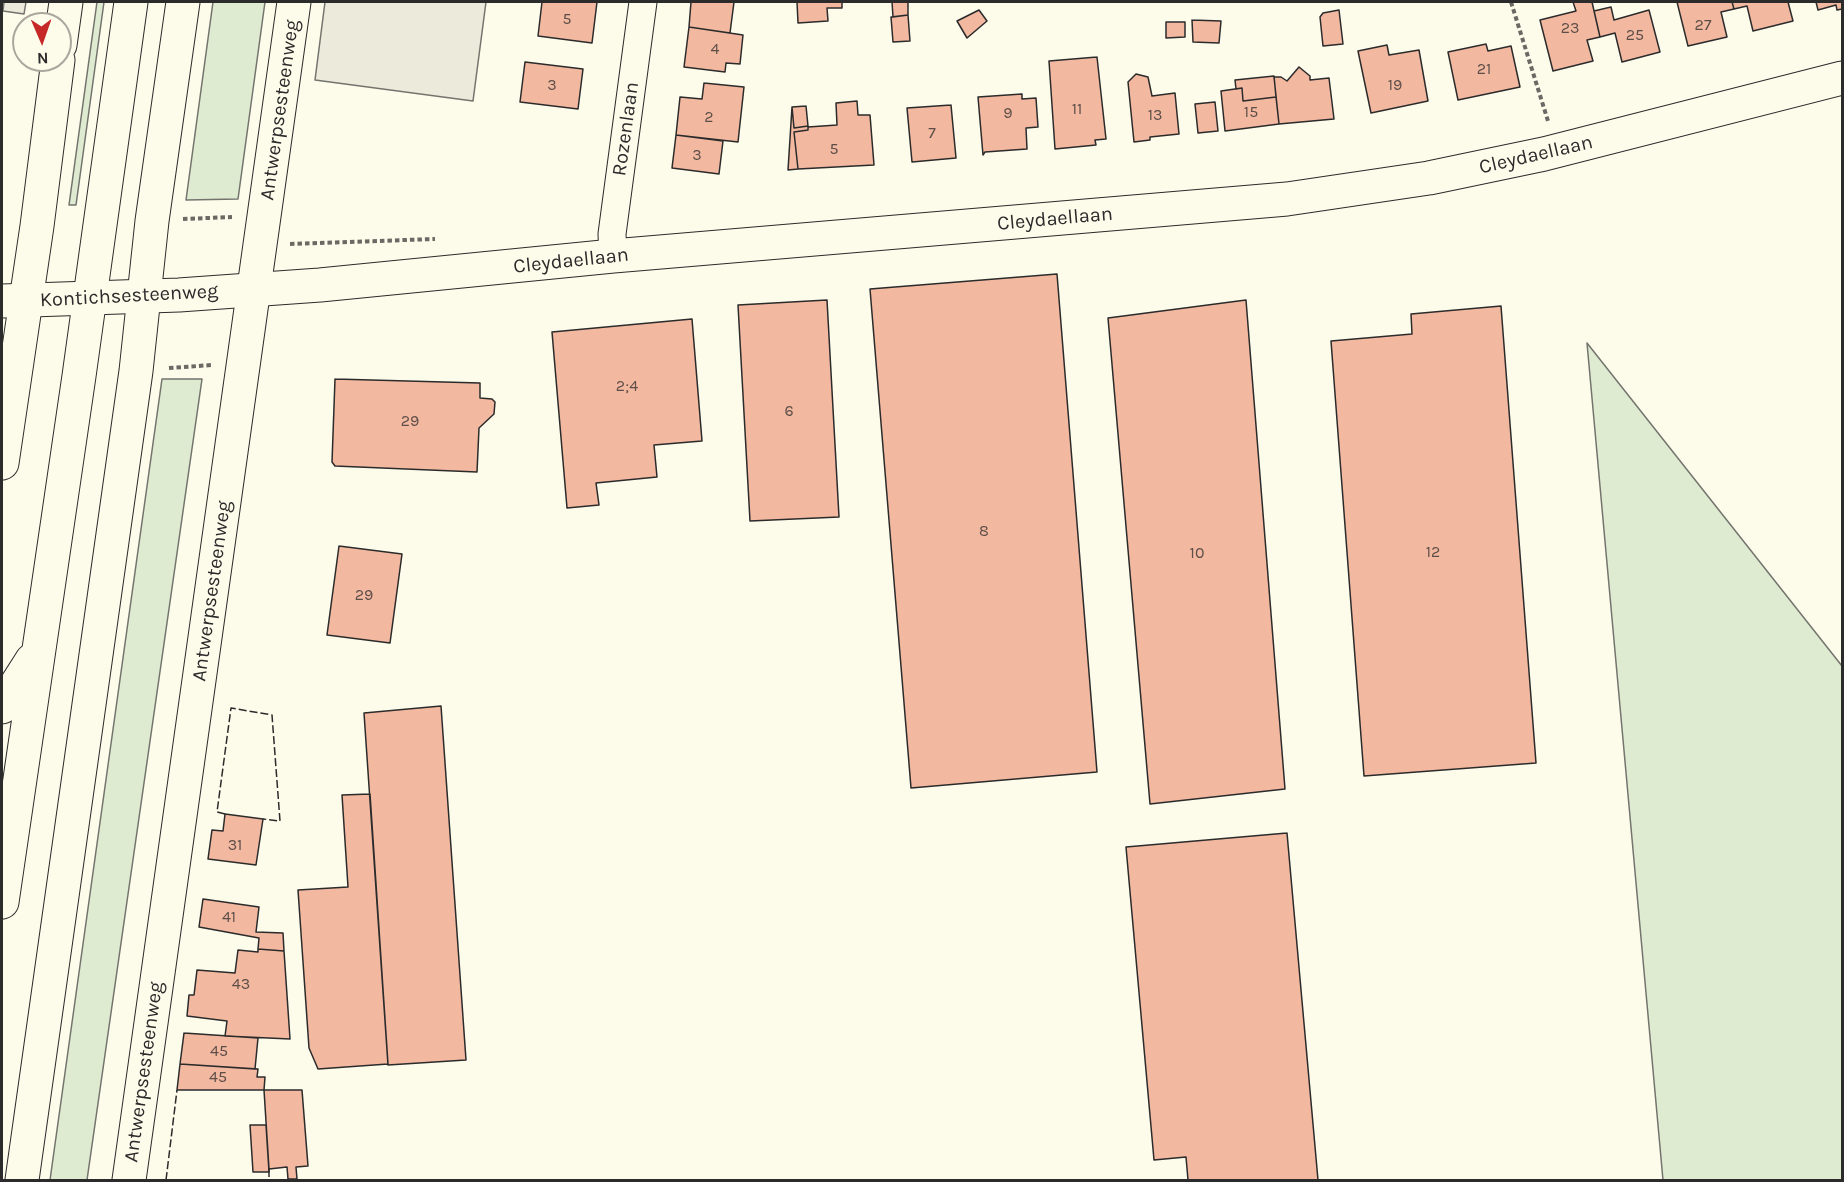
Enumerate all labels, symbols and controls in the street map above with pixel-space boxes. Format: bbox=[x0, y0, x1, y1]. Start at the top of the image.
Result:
house number: 5 bbox=[562, 9, 572, 29]
north arrow bbox=[12, 12, 72, 72]
house number: 27 bbox=[1695, 15, 1711, 35]
street label: Antwerpsesteenweg bbox=[255, 18, 305, 202]
house number: 23 bbox=[1561, 18, 1579, 38]
house number: 25 bbox=[1626, 25, 1644, 45]
house number: 4 bbox=[711, 39, 719, 59]
text: N bbox=[37, 49, 49, 68]
house number: 21 bbox=[1477, 59, 1491, 79]
house number: 3 bbox=[547, 75, 557, 95]
house number: 19 bbox=[1388, 75, 1402, 95]
street label: Rozenlaan bbox=[608, 80, 644, 178]
house number: 11 bbox=[1072, 99, 1082, 119]
house number: 15 bbox=[1244, 102, 1258, 122]
house number: 9 bbox=[1003, 103, 1013, 123]
house number: 13 bbox=[1148, 105, 1162, 125]
house number: 2 bbox=[704, 107, 714, 127]
house number: 7 bbox=[928, 123, 936, 143]
street label: Cleydaellaan bbox=[1477, 130, 1595, 180]
house number: 5 bbox=[829, 139, 839, 159]
house number: 3 bbox=[692, 145, 702, 165]
street label: Cleydaellaan bbox=[996, 202, 1114, 236]
street label: Cleydaellaan bbox=[512, 243, 630, 279]
street label: Kontichsesteenweg bbox=[39, 279, 219, 313]
house number: 2;4 bbox=[616, 376, 638, 396]
house number: 6 bbox=[784, 401, 794, 421]
house number: 29 bbox=[401, 411, 419, 431]
street label: Antwerpsesteenweg bbox=[187, 499, 237, 683]
house number: 8 bbox=[979, 521, 989, 541]
house number: 12 bbox=[1426, 542, 1440, 562]
house number: 10 bbox=[1190, 543, 1204, 563]
house number: 29 bbox=[355, 585, 373, 605]
house number: 31 bbox=[228, 835, 242, 855]
house number: 41 bbox=[222, 907, 236, 927]
house number: 43 bbox=[232, 974, 250, 994]
street label: Antwerpsesteenweg bbox=[119, 980, 169, 1164]
house number: 45 bbox=[210, 1041, 228, 1061]
house number: 45 bbox=[209, 1067, 227, 1087]

